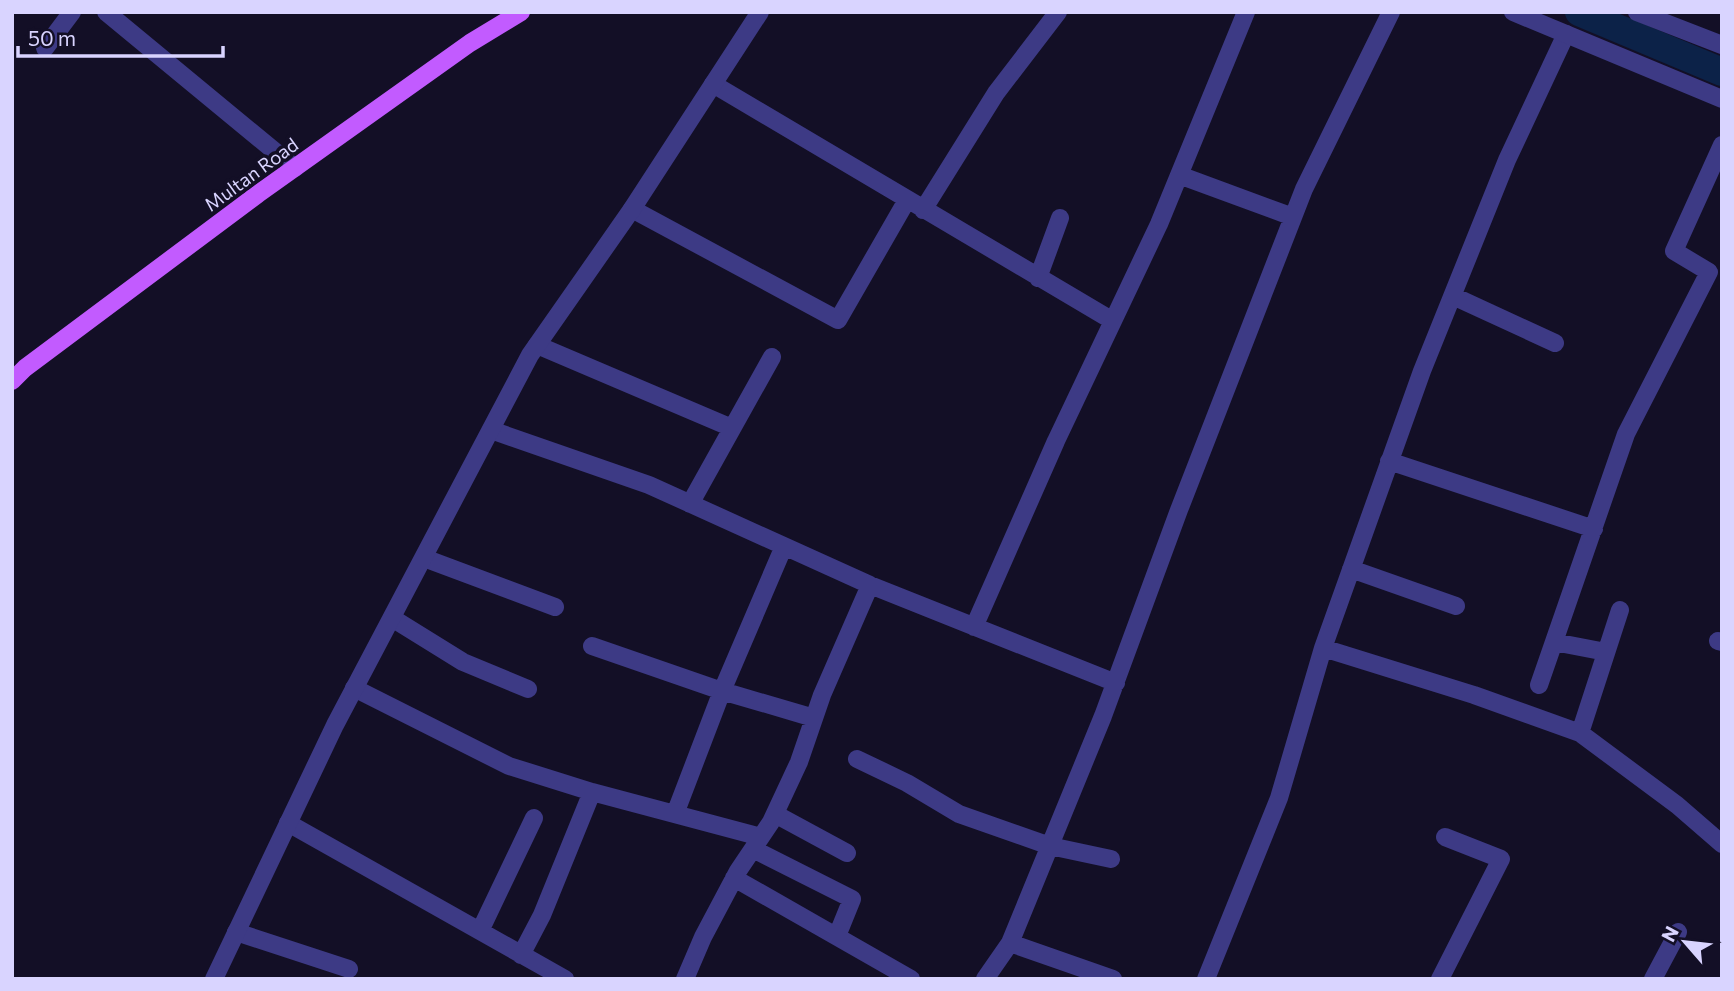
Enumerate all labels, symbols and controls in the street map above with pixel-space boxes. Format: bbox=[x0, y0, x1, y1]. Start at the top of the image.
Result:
scale bar bbox=[18, 14, 222, 58]
text: 50 m bbox=[28, 25, 76, 50]
street label: Multan Road bbox=[200, 132, 302, 216]
north arrow bbox=[1650, 907, 1720, 977]
text: N bbox=[1656, 922, 1683, 945]

